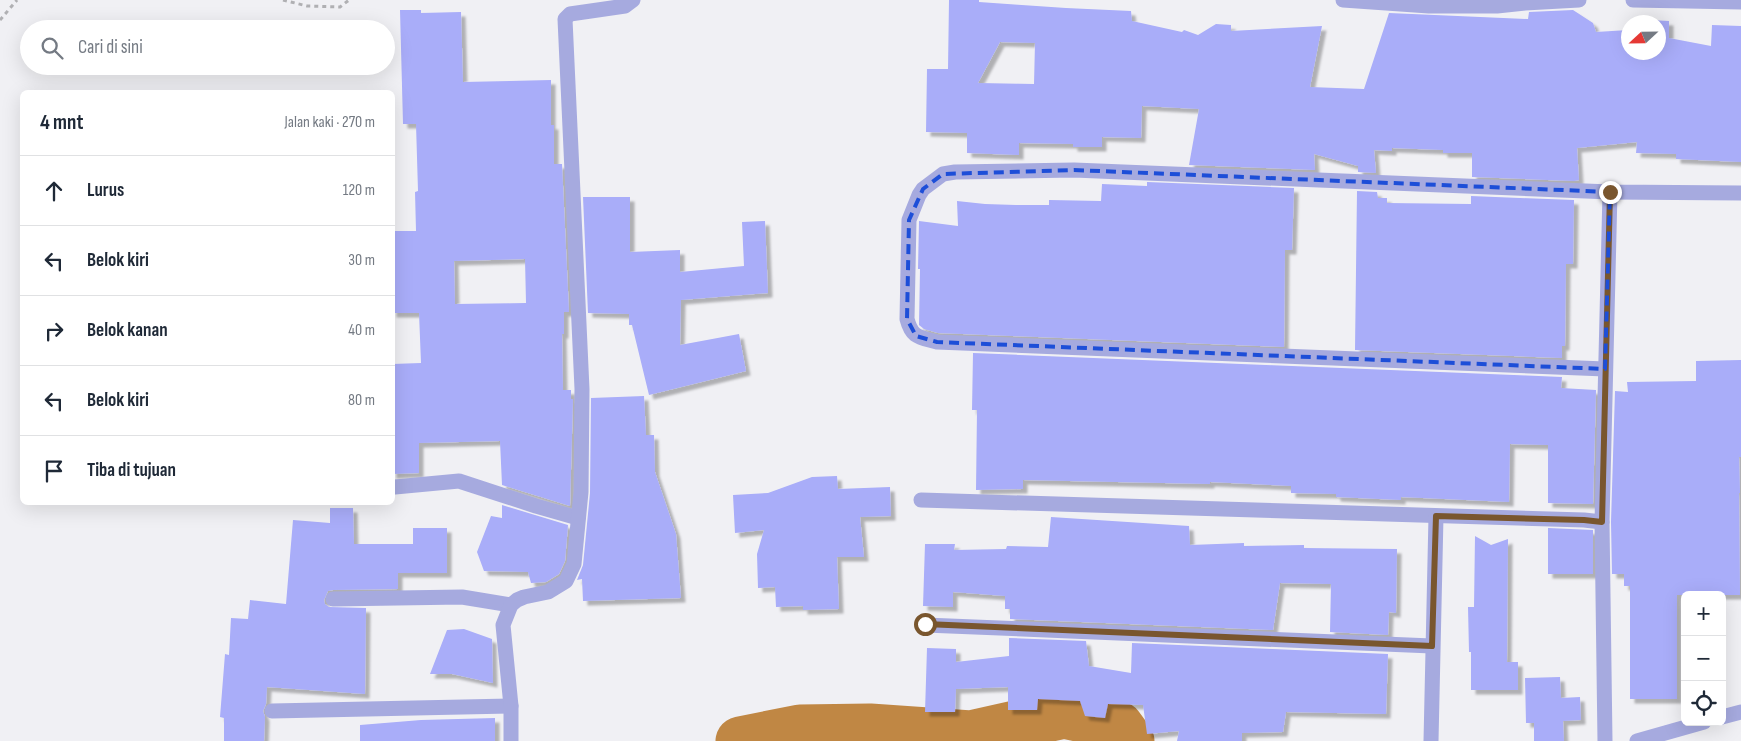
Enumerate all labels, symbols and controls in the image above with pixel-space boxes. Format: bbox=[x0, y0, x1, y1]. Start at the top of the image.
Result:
north arrow bbox=[1621, 15, 1666, 60]
search box bbox=[20, 20, 395, 75]
icon: search bbox=[38, 34, 66, 62]
text: Cari di sini bbox=[78, 36, 143, 59]
text: 4 mnt bbox=[40, 110, 83, 135]
text: Jalan kaki · 270 m bbox=[284, 113, 375, 132]
icon: ahead bbox=[40, 177, 68, 205]
text: Lurus bbox=[87, 179, 124, 202]
text: 120 m bbox=[343, 181, 375, 200]
route end bbox=[1599, 181, 1622, 204]
icon: left bbox=[40, 247, 68, 275]
text: Belok kiri bbox=[87, 249, 149, 272]
text: 30 m bbox=[348, 251, 375, 270]
icon: right bbox=[40, 317, 68, 345]
text: Belok kanan bbox=[87, 319, 168, 342]
text: 40 m bbox=[348, 321, 375, 340]
icon: left bbox=[40, 387, 68, 415]
text: Belok kiri bbox=[87, 389, 149, 412]
text: 80 m bbox=[348, 391, 375, 410]
icon: arrive bbox=[40, 457, 68, 485]
text: Tiba di tujuan bbox=[87, 459, 176, 482]
map controls bbox=[1681, 591, 1726, 726]
button: + bbox=[1681, 591, 1726, 636]
route start bbox=[914, 613, 937, 636]
button: − bbox=[1681, 636, 1726, 681]
button: locate bbox=[1681, 681, 1726, 726]

